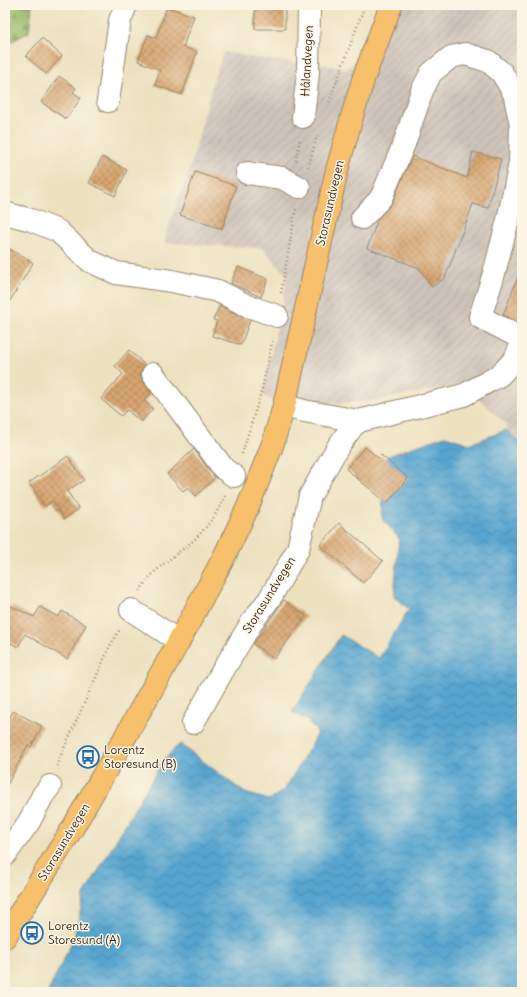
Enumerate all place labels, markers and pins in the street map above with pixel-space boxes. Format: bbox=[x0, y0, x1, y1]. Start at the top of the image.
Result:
place label: Lorentz Storesund (B) bbox=[104, 742, 177, 771]
bus stop icon: Lorentz Storesund (B) bbox=[75, 744, 101, 770]
place label: Lorentz Storesund (A) bbox=[48, 918, 120, 947]
bus stop icon: Lorentz Storesund (A) bbox=[19, 920, 45, 946]

